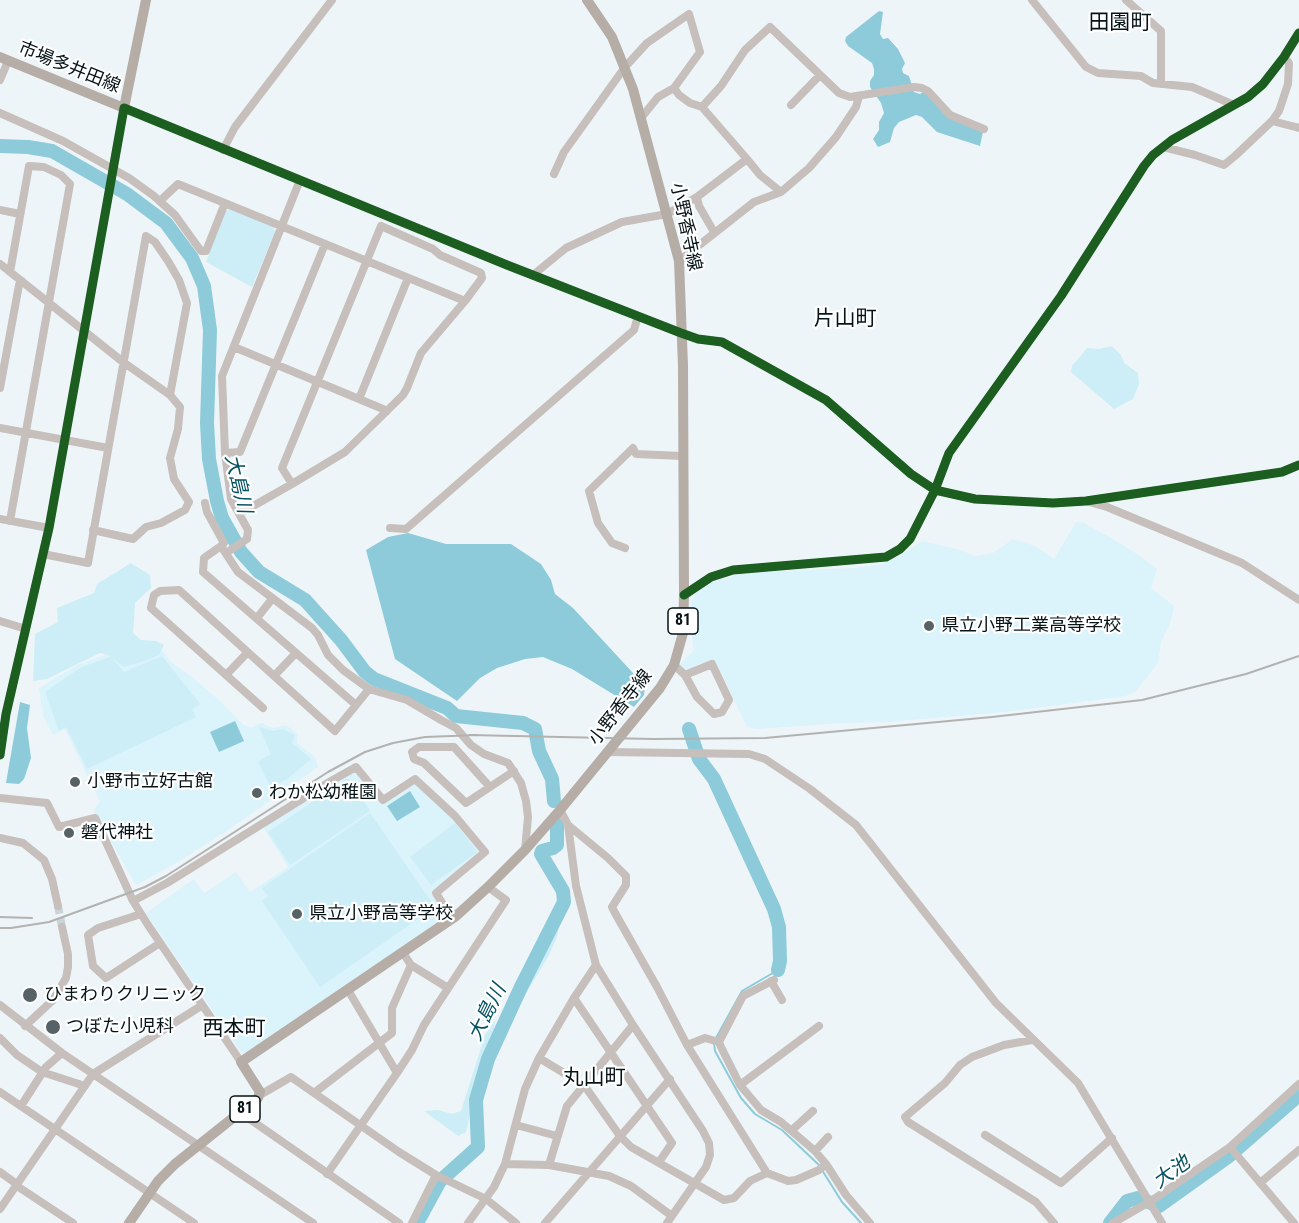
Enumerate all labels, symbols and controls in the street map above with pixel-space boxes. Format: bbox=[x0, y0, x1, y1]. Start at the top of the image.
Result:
district label: 田園町 bbox=[1089, 11, 1151, 37]
street label: 市場多井田線 bbox=[15, 38, 123, 98]
street label: 小野香寺線 bbox=[665, 181, 705, 273]
district label: 片山町 bbox=[814, 307, 876, 333]
water label: 大島川 bbox=[219, 452, 255, 516]
road number: 81 bbox=[668, 608, 698, 634]
place label: 県立小野工業高等学校 bbox=[941, 615, 1121, 637]
marker: 県立小野工業高等学校 bbox=[922, 619, 936, 633]
street label: 小野香寺線 bbox=[585, 666, 657, 750]
place label: 小野市立好古館 bbox=[87, 771, 213, 793]
marker: 小野市立好古館 bbox=[68, 775, 82, 789]
place label: わか松幼稚園 bbox=[269, 782, 377, 804]
marker: わか松幼稚園 bbox=[250, 786, 264, 800]
place label: 磐代神社 bbox=[81, 822, 153, 844]
marker: 磐代神社 bbox=[62, 826, 76, 840]
place label: 県立小野高等学校 bbox=[309, 903, 453, 925]
marker: 県立小野高等学校 bbox=[290, 907, 304, 921]
water label: 大島川 bbox=[464, 981, 512, 1045]
place label: ひまわりクリニック bbox=[44, 984, 206, 1006]
marker: ひまわりクリニック bbox=[21, 986, 39, 1004]
place label: つぼた小児科 bbox=[66, 1016, 174, 1038]
district label: 西本町 bbox=[203, 1017, 265, 1043]
marker: つぼた小児科 bbox=[44, 1018, 62, 1036]
district label: 丸山町 bbox=[563, 1066, 625, 1092]
road number: 81 bbox=[230, 1096, 260, 1122]
water label: 大池 bbox=[1149, 1152, 1195, 1194]

